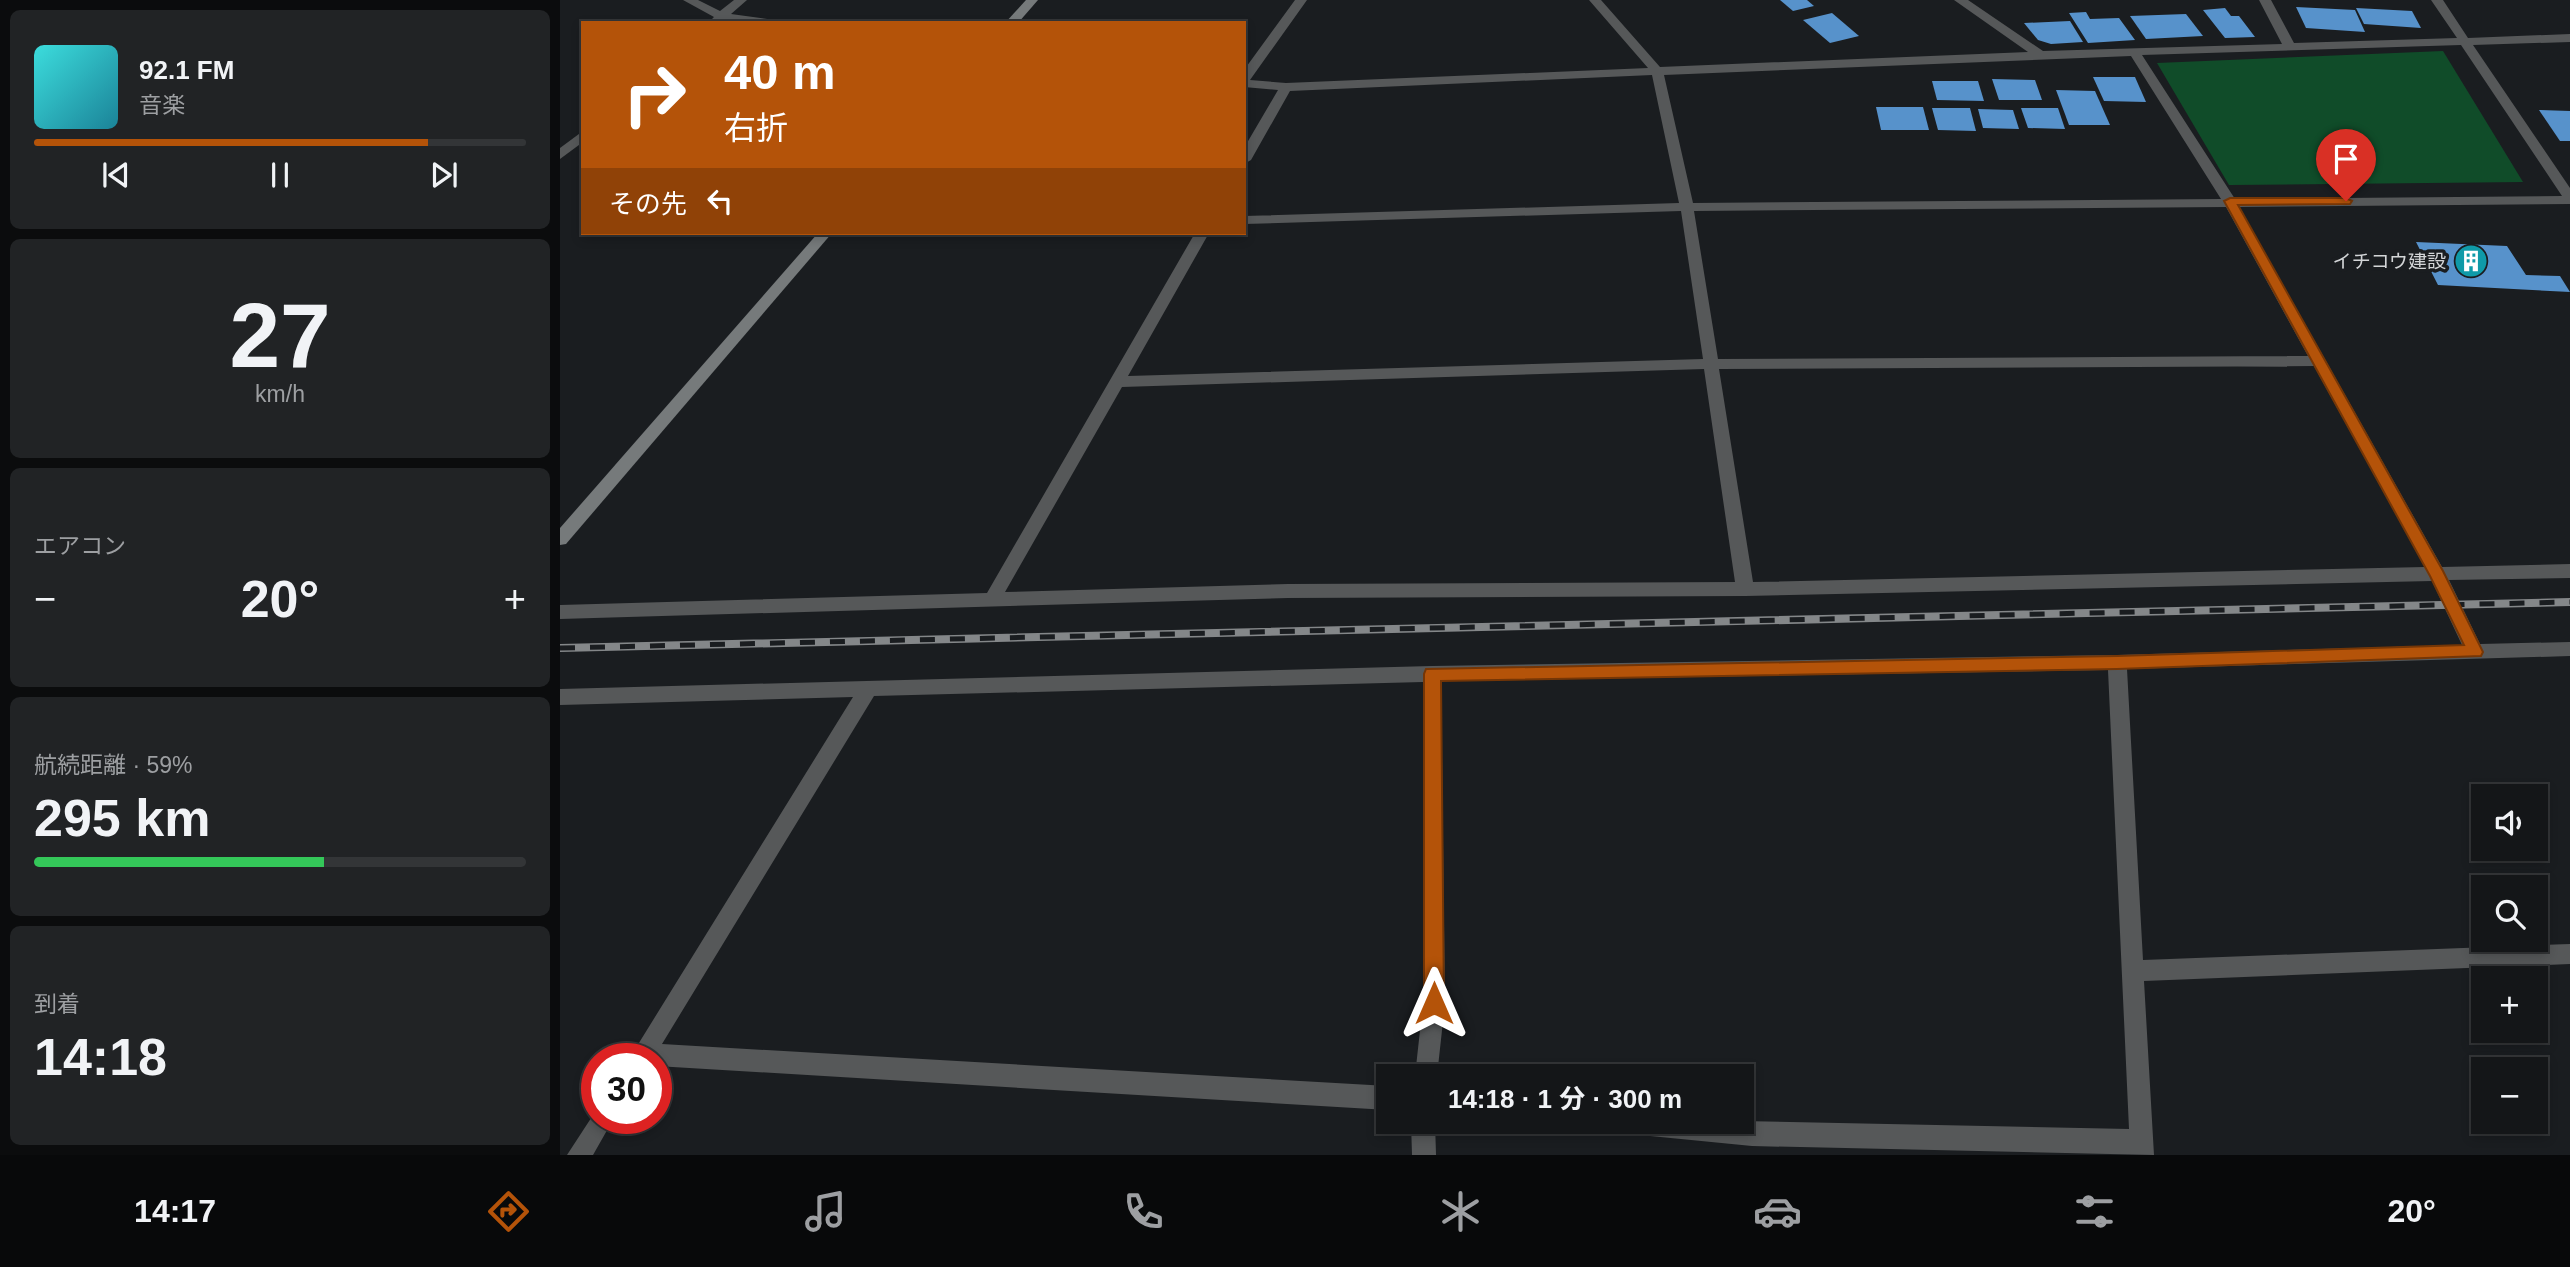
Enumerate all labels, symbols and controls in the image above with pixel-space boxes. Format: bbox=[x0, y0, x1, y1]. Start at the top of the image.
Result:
text: 40 m bbox=[724, 45, 836, 99]
icon: right bbox=[609, 49, 700, 140]
text: 92.1 FM bbox=[139, 55, 234, 85]
text: 音楽 bbox=[139, 92, 185, 118]
text: 右折 bbox=[724, 110, 788, 146]
pin bbox=[2316, 129, 2376, 201]
icon: arrive bbox=[2327, 140, 2365, 178]
icon: previous bbox=[97, 156, 135, 194]
icon: pause bbox=[261, 156, 299, 194]
icon: next bbox=[425, 156, 463, 194]
icon: left bbox=[701, 182, 739, 220]
text: その先 bbox=[609, 189, 687, 219]
building icon: イチコウ建設 bbox=[2452, 242, 2490, 280]
place label: イチコウ建設 bbox=[2333, 251, 2446, 272]
text: 27 bbox=[229, 285, 331, 386]
text: km/h bbox=[255, 381, 305, 407]
text: エアコン bbox=[34, 533, 126, 559]
text: 20° bbox=[241, 570, 319, 628]
text: − bbox=[34, 578, 56, 620]
text: + bbox=[504, 578, 526, 620]
text: 航続距離 · 59% bbox=[34, 752, 192, 778]
map controls bbox=[2471, 784, 2548, 1134]
button: sound bbox=[2471, 784, 2548, 861]
text: 295 km bbox=[34, 789, 210, 847]
button: search bbox=[2471, 875, 2548, 952]
position arrow bbox=[1397, 966, 1471, 1040]
button: + bbox=[2471, 966, 2548, 1043]
text: 到着 bbox=[34, 991, 80, 1017]
text: 14:18 bbox=[34, 1028, 167, 1086]
speed limit sign: 30 bbox=[581, 1043, 672, 1134]
button: − bbox=[2471, 1057, 2548, 1134]
text: 14:18 · 1 分 · 300 m bbox=[1448, 1084, 1682, 1114]
icon: directions bbox=[484, 1187, 533, 1236]
icon: music bbox=[801, 1187, 850, 1236]
icon: phone bbox=[1119, 1187, 1168, 1236]
icon: climate bbox=[1436, 1187, 1485, 1236]
icon: car bbox=[1753, 1187, 1802, 1236]
icon: filters bbox=[2070, 1187, 2119, 1236]
text: 14:17 bbox=[134, 1193, 216, 1229]
text: 20° bbox=[2387, 1193, 2436, 1229]

